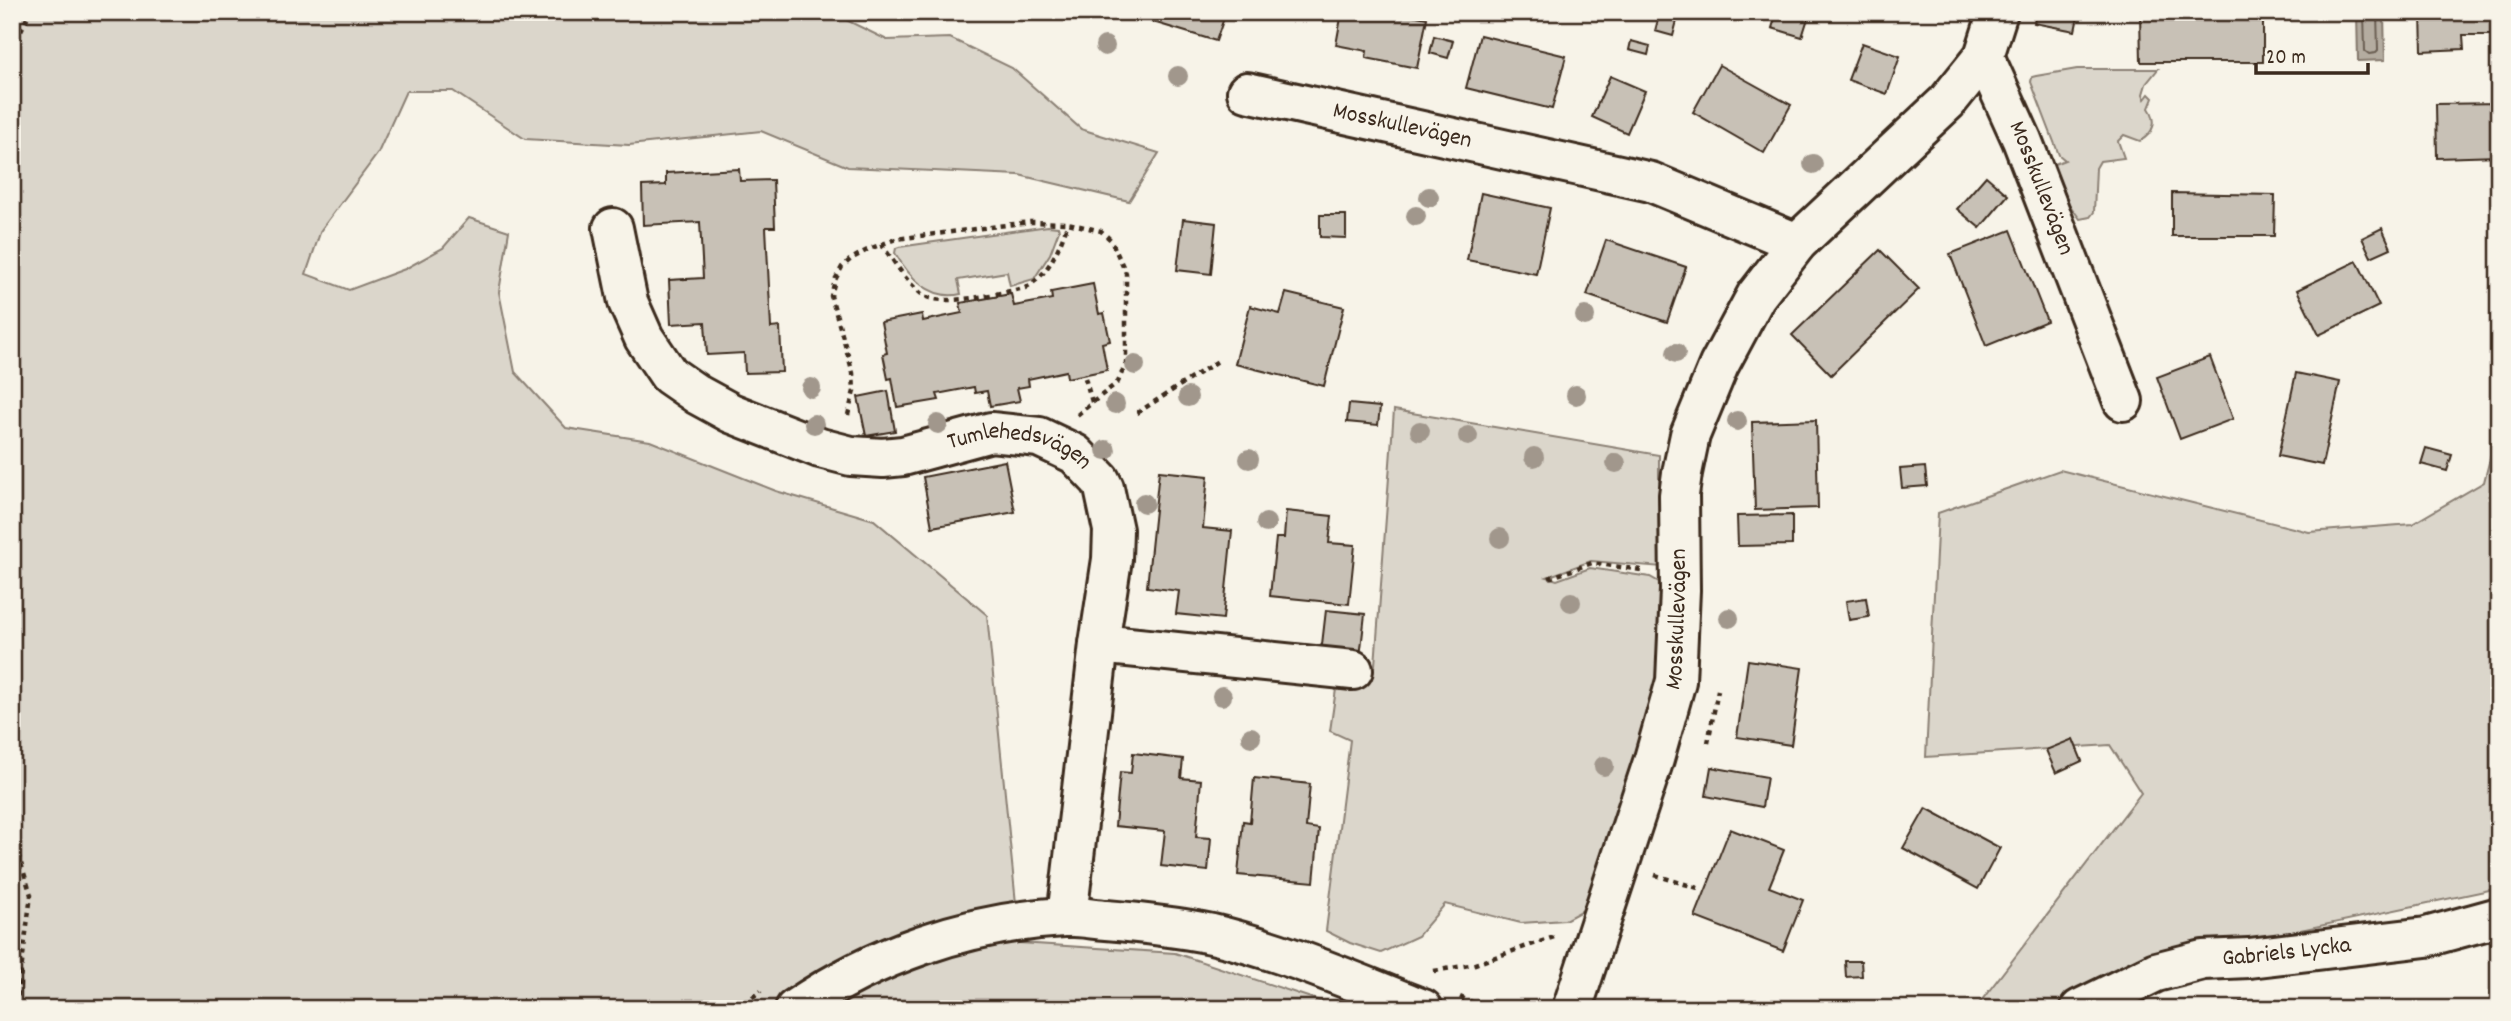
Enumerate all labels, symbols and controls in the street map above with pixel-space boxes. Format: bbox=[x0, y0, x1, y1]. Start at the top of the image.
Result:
scale bar bbox=[2256, 32, 2368, 76]
text: 20 m bbox=[2266, 44, 2306, 74]
street label: Mosskullevägen bbox=[1330, 95, 1475, 159]
street label: Mosskullevägen bbox=[1999, 116, 2082, 260]
street label: Tumlehedsvägen bbox=[944, 415, 1099, 478]
street label: Mosskullevägen bbox=[1657, 548, 1697, 694]
street label: Gabriels Lycka bbox=[2222, 929, 2354, 976]

